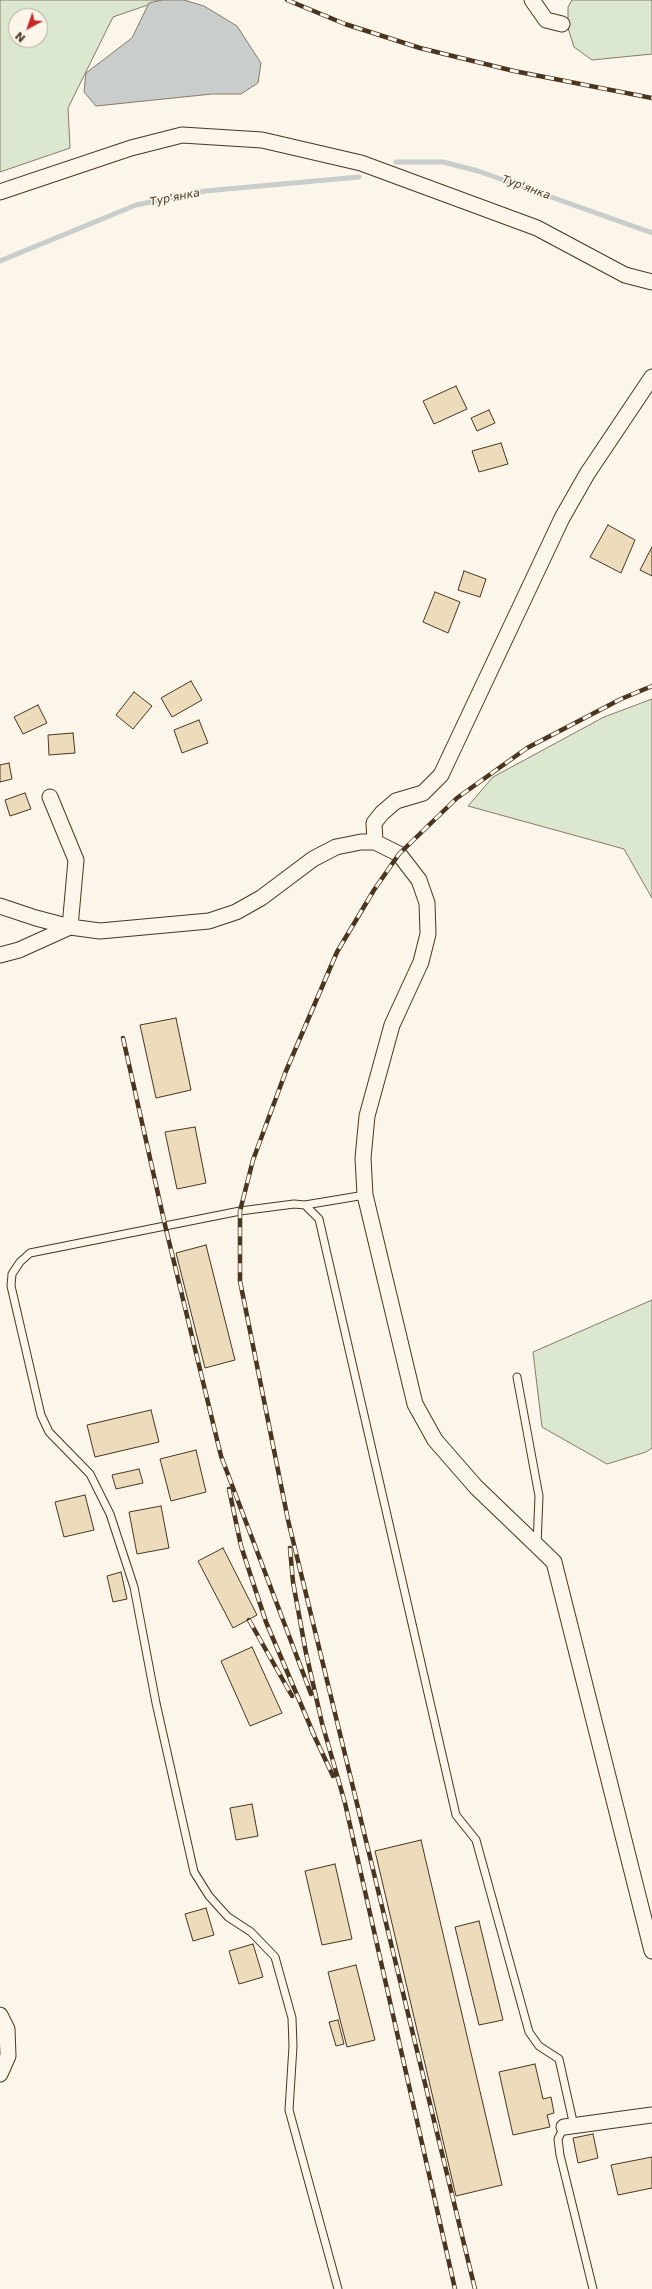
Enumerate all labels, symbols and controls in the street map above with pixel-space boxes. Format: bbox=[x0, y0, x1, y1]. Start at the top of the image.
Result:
north arrow bbox=[8, 8, 48, 48]
text: N bbox=[13, 29, 28, 45]
water label: Тур'янка bbox=[500, 173, 552, 203]
water label: Тур'янка bbox=[149, 187, 201, 209]

